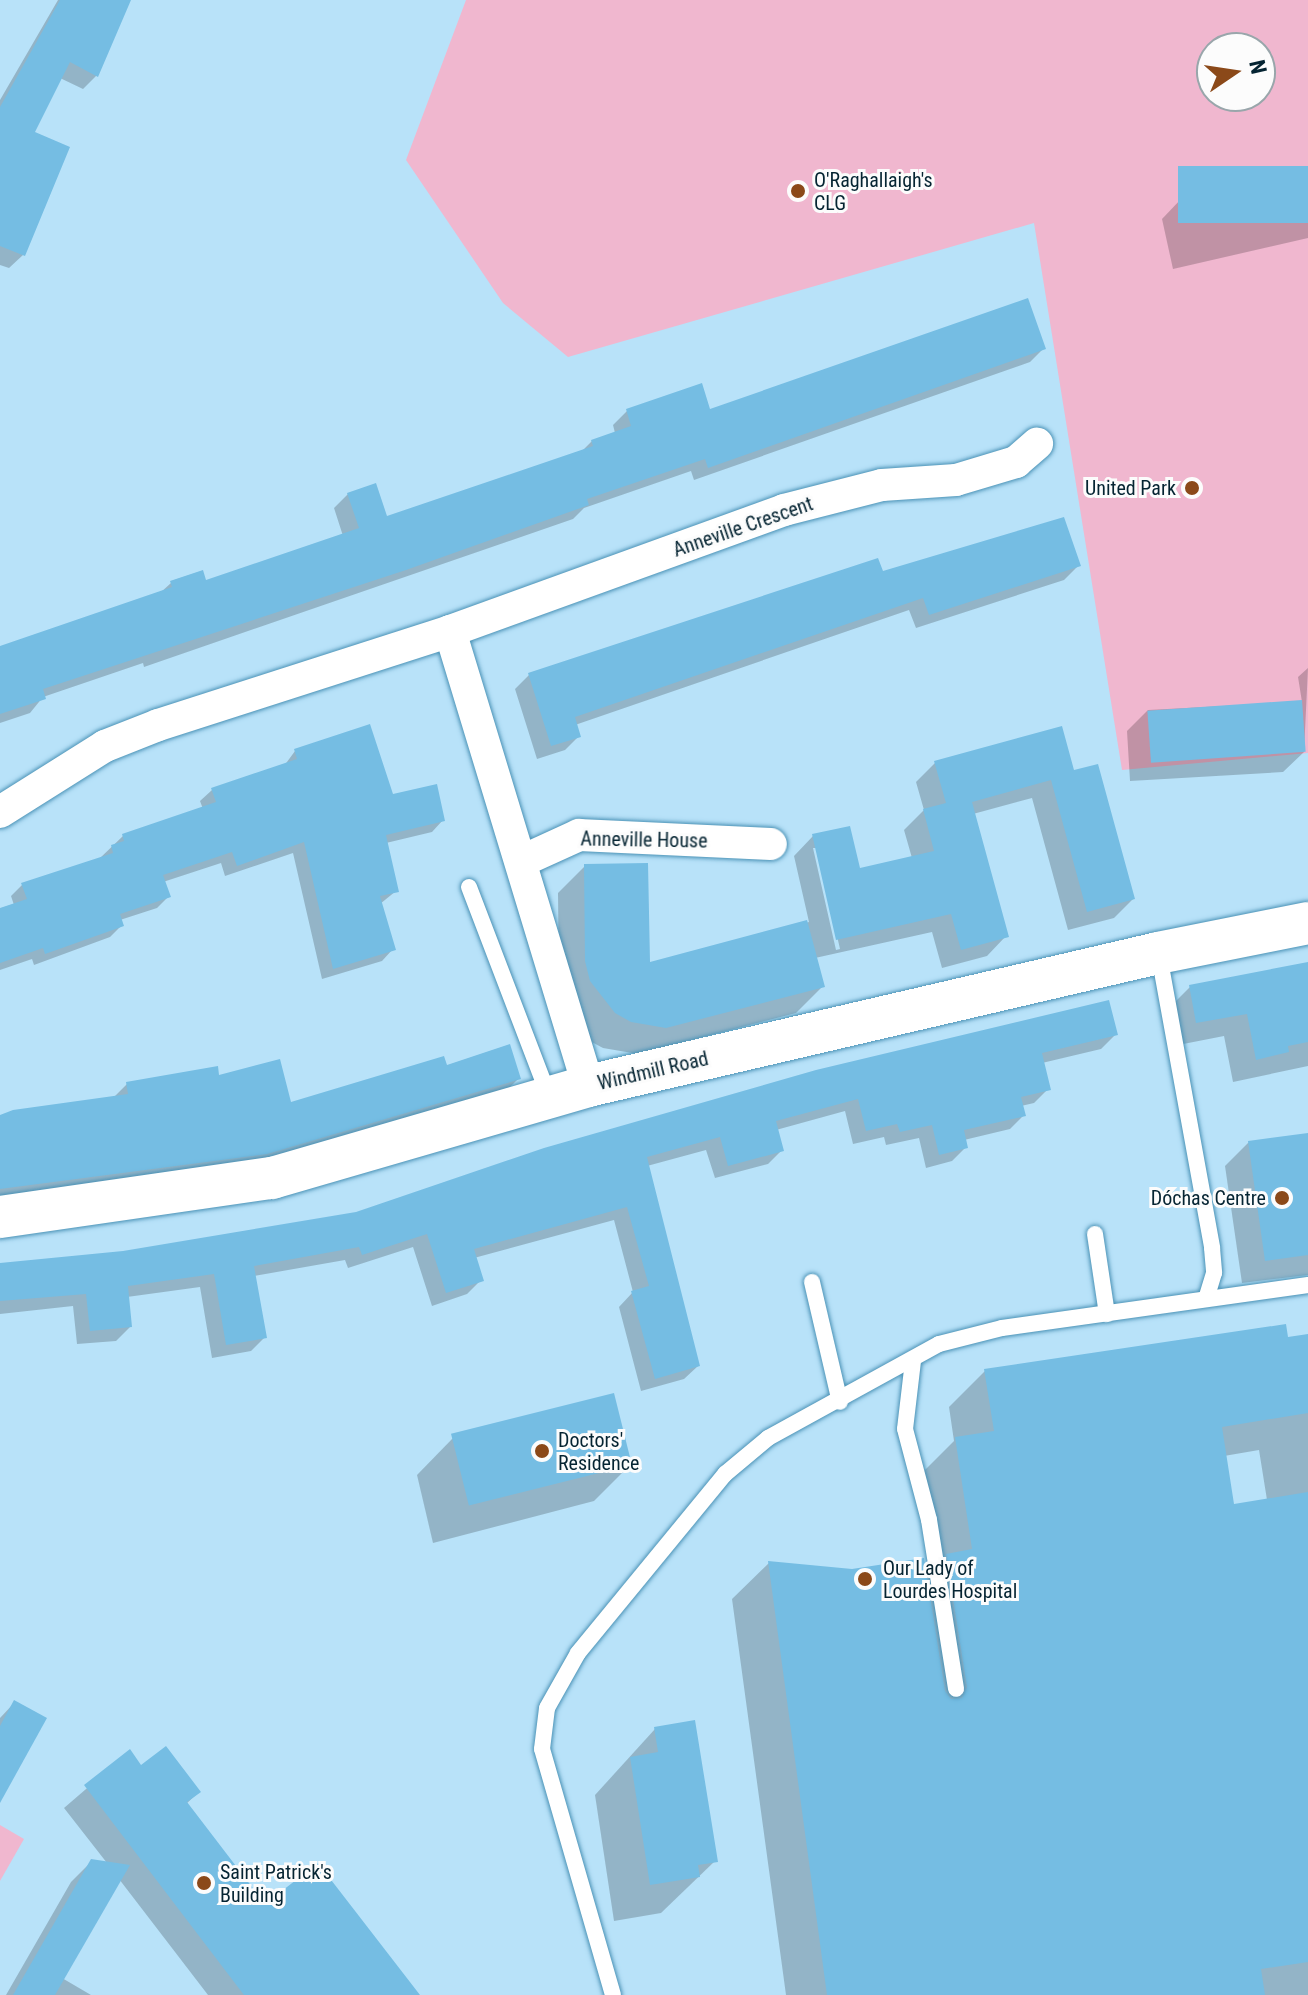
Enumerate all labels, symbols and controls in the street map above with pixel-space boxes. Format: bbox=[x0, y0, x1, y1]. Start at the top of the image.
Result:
north arrow bbox=[1196, 32, 1276, 112]
text: N bbox=[1244, 58, 1272, 76]
place label: O'Raghallaigh's CLG bbox=[814, 168, 933, 215]
marker: O'Raghallaigh's CLG bbox=[789, 182, 807, 200]
place label: United Park bbox=[1085, 476, 1176, 500]
marker: United Park bbox=[1183, 479, 1201, 497]
street label: Anneville Crescent bbox=[670, 492, 816, 562]
street label: Anneville House bbox=[580, 827, 708, 853]
street label: Windmill Road bbox=[595, 1047, 711, 1095]
place label: Dóchas Centre bbox=[1151, 1186, 1266, 1210]
marker: Dóchas Centre bbox=[1273, 1189, 1291, 1207]
place label: Doctors' Residence bbox=[558, 1428, 639, 1475]
marker: Doctors' Residence bbox=[533, 1442, 551, 1460]
place label: Our Lady of Lourdes Hospital bbox=[883, 1556, 1017, 1603]
marker: Our Lady of Lourdes Hospital bbox=[854, 1568, 876, 1590]
place label: Saint Patrick's Building bbox=[220, 1860, 332, 1907]
marker: Saint Patrick's Building bbox=[195, 1874, 213, 1892]

